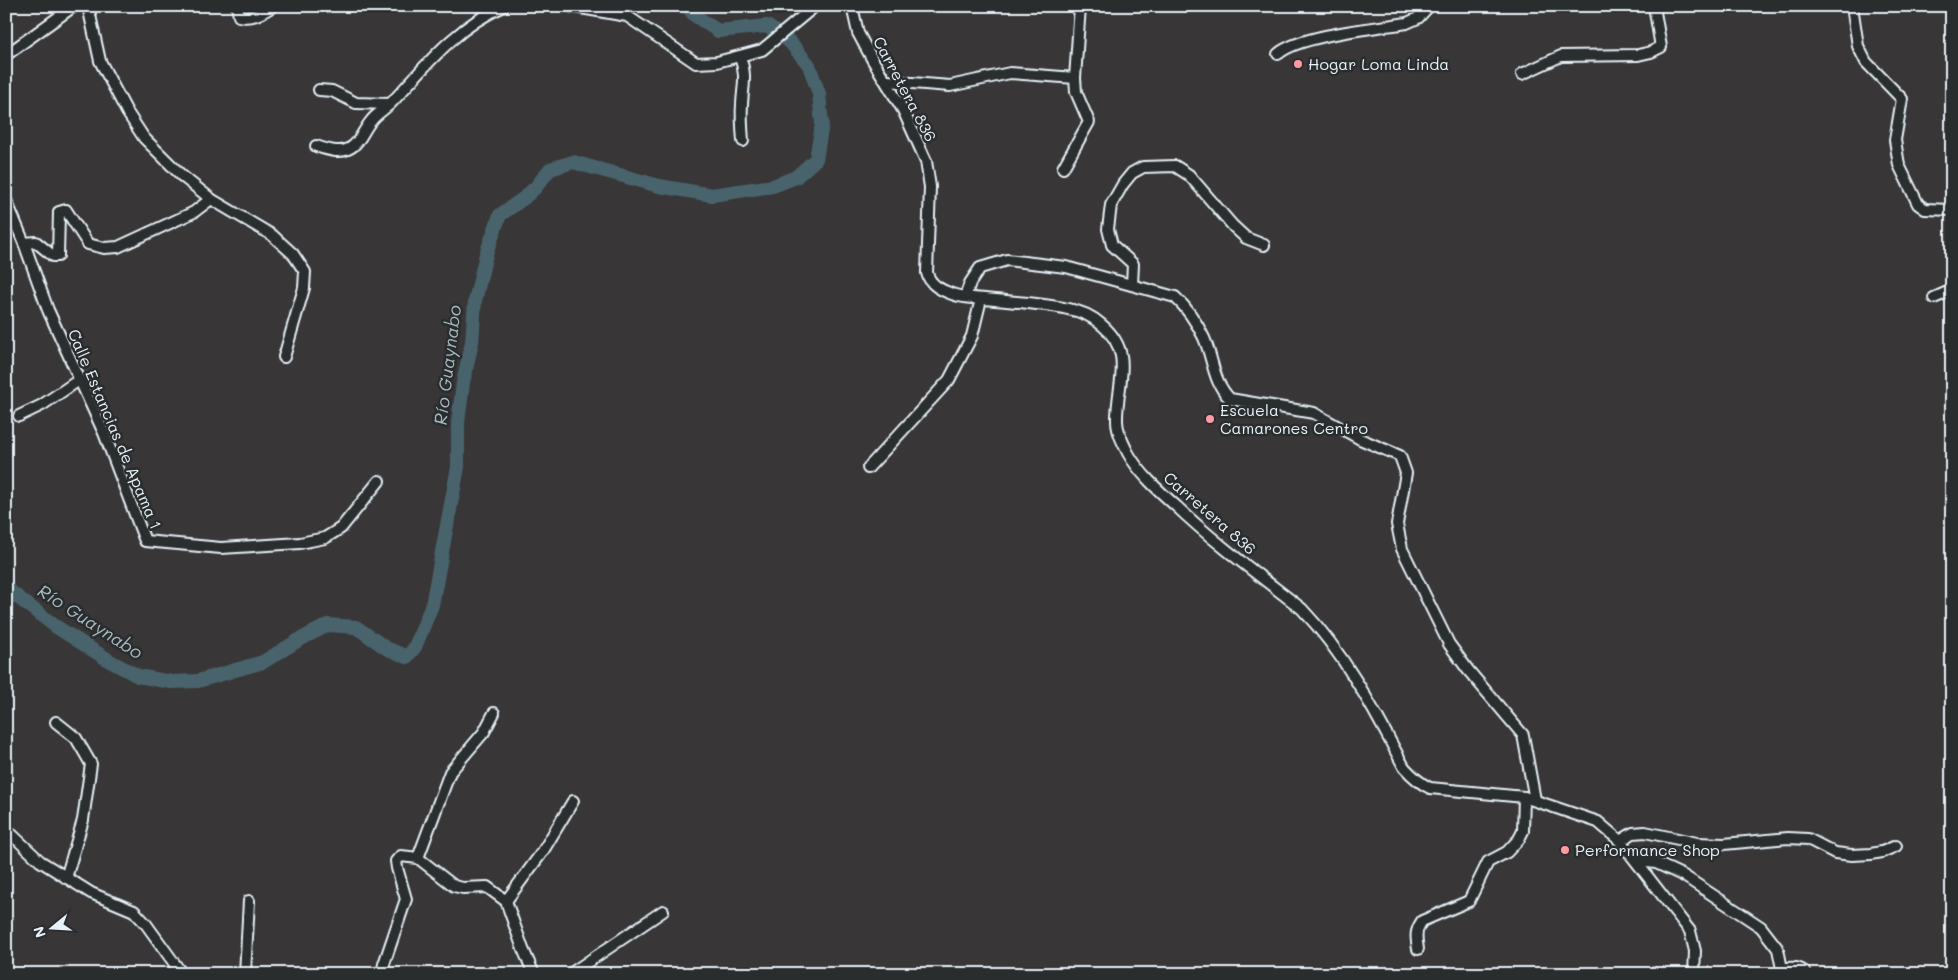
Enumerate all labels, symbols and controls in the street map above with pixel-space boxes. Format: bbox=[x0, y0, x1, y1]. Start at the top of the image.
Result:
street label: Carretera 836 bbox=[869, 33, 942, 145]
place label: Hogar Loma Linda bbox=[1308, 53, 1449, 74]
marker: Hogar Loma Linda bbox=[1292, 58, 1304, 70]
water label: Río Guaynabo bbox=[428, 303, 466, 426]
street label: Calle Estancias de Apama 1 bbox=[64, 326, 167, 532]
place label: Escuela Camarones Centro bbox=[1220, 399, 1368, 438]
marker: Escuela Camarones Centro bbox=[1204, 413, 1216, 425]
street label: Carretera 836 bbox=[1160, 467, 1261, 559]
water label: Río Guaynabo bbox=[33, 578, 148, 664]
place label: Performance Shop bbox=[1575, 839, 1720, 860]
marker: Performance Shop bbox=[1559, 844, 1571, 856]
north arrow bbox=[28, 902, 78, 952]
text: N bbox=[28, 924, 50, 940]

